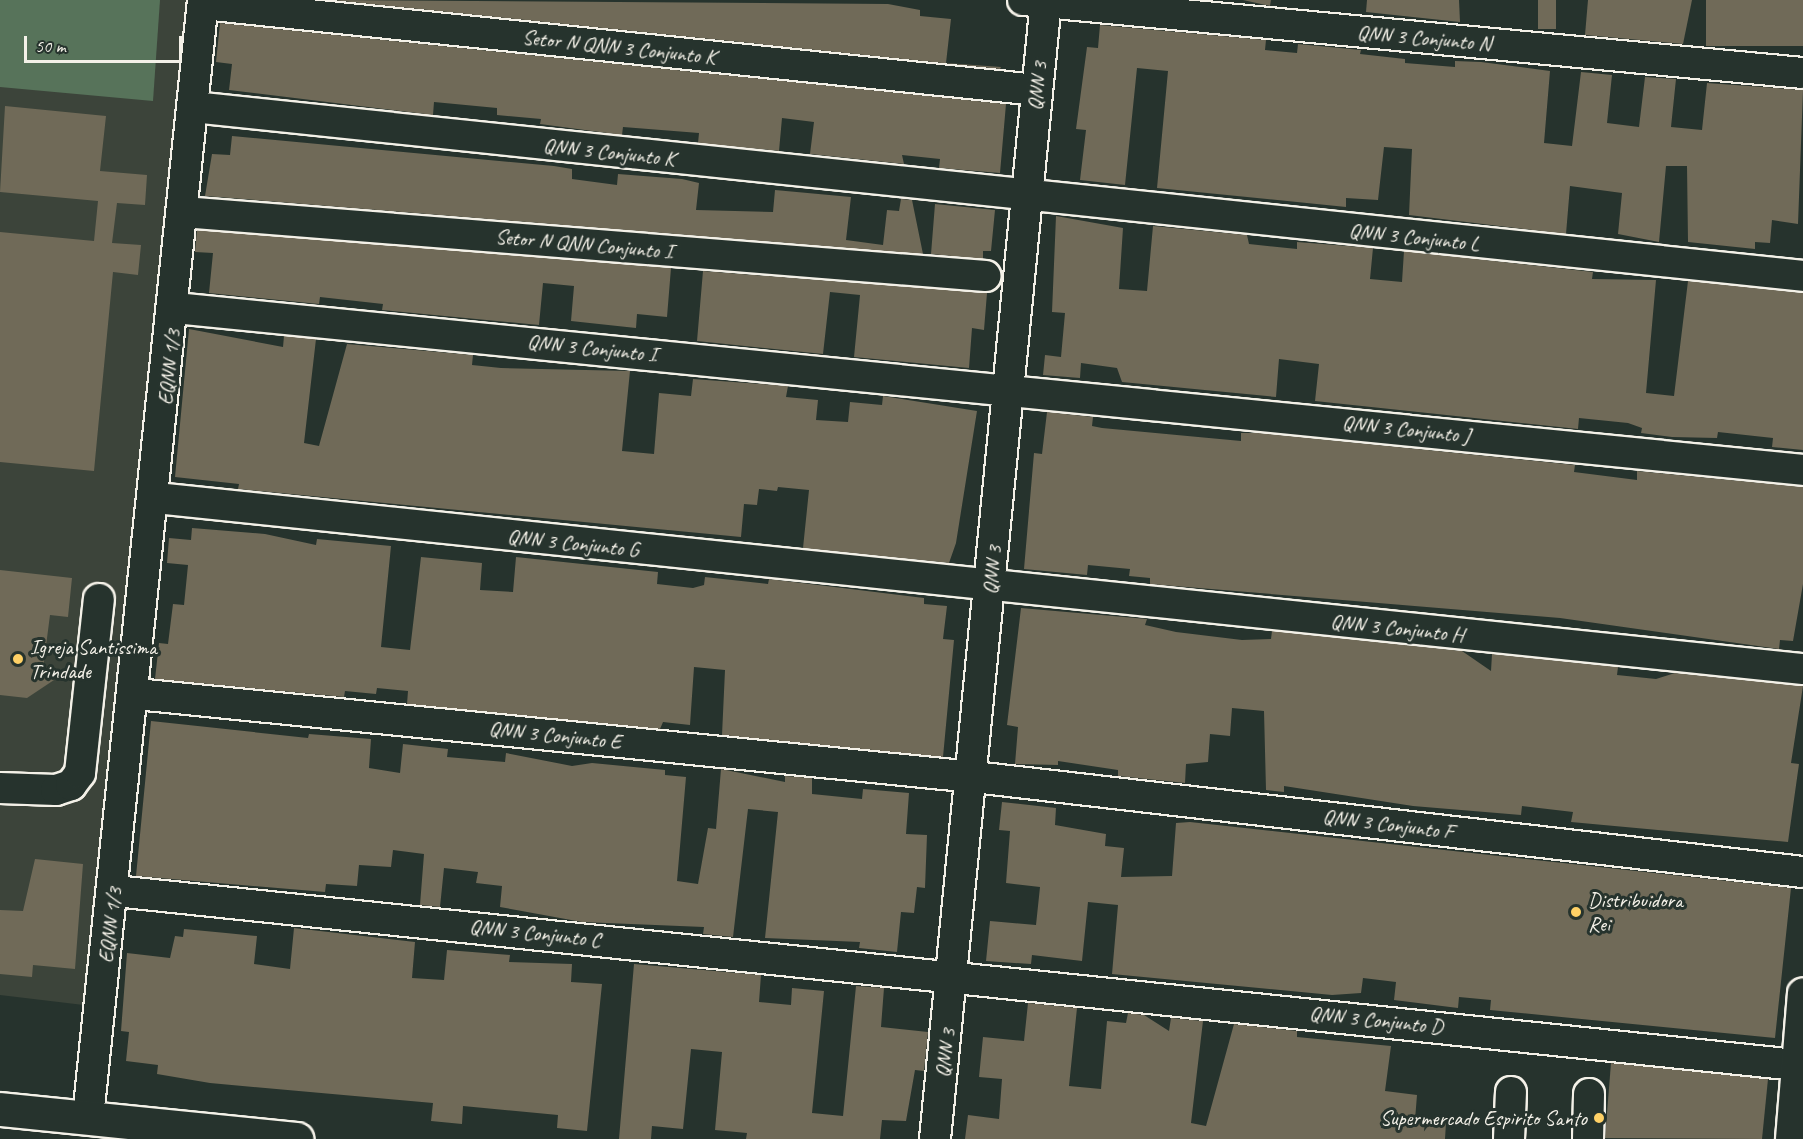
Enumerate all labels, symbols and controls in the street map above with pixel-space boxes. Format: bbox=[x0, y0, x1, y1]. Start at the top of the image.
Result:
street label: QNN 3 Conjunto N bbox=[1356, 20, 1492, 56]
scale bar bbox=[27, 24, 184, 62]
street label: Setor N QNN 3 Conjunto K bbox=[522, 24, 716, 70]
text: 50 m bbox=[35, 35, 66, 57]
street label: QNN 3 bbox=[1022, 60, 1052, 112]
street label: QNN 3 Conjunto K bbox=[542, 133, 676, 171]
street label: QNN 3 Conjunto L bbox=[1348, 218, 1480, 256]
street label: Setor N QNN Conjunto I bbox=[495, 224, 673, 264]
street label: EQNN 1/3 bbox=[153, 328, 185, 406]
street label: QNN 3 Conjunto I bbox=[526, 329, 658, 367]
street label: QNN 3 Conjunto J bbox=[1341, 410, 1471, 448]
street label: QNN 3 Conjunto G bbox=[506, 524, 640, 562]
street label: QNN 3 bbox=[977, 545, 1007, 595]
street label: QNN 3 Conjunto H bbox=[1329, 608, 1465, 648]
place label: Igreja Santissima Trindade bbox=[30, 634, 158, 684]
marker: Igreja Santissima Trindade bbox=[11, 652, 25, 666]
street label: QNN 3 Conjunto E bbox=[488, 716, 622, 754]
street label: QNN 3 Conjunto F bbox=[1321, 804, 1455, 844]
street label: EQNN 1/3 bbox=[93, 886, 127, 964]
place label: Distribuidora Rei bbox=[1588, 887, 1683, 937]
marker: Distribuidora Rei bbox=[1569, 905, 1583, 919]
street label: QNN 3 Conjunto C bbox=[468, 914, 602, 952]
street label: QNN 3 Conjunto D bbox=[1308, 1000, 1444, 1040]
street label: QNN 3 bbox=[930, 1027, 960, 1079]
place label: Supermercado Espirito Santo bbox=[1380, 1105, 1587, 1131]
marker: Supermercado Espirito Santo bbox=[1592, 1111, 1606, 1125]

